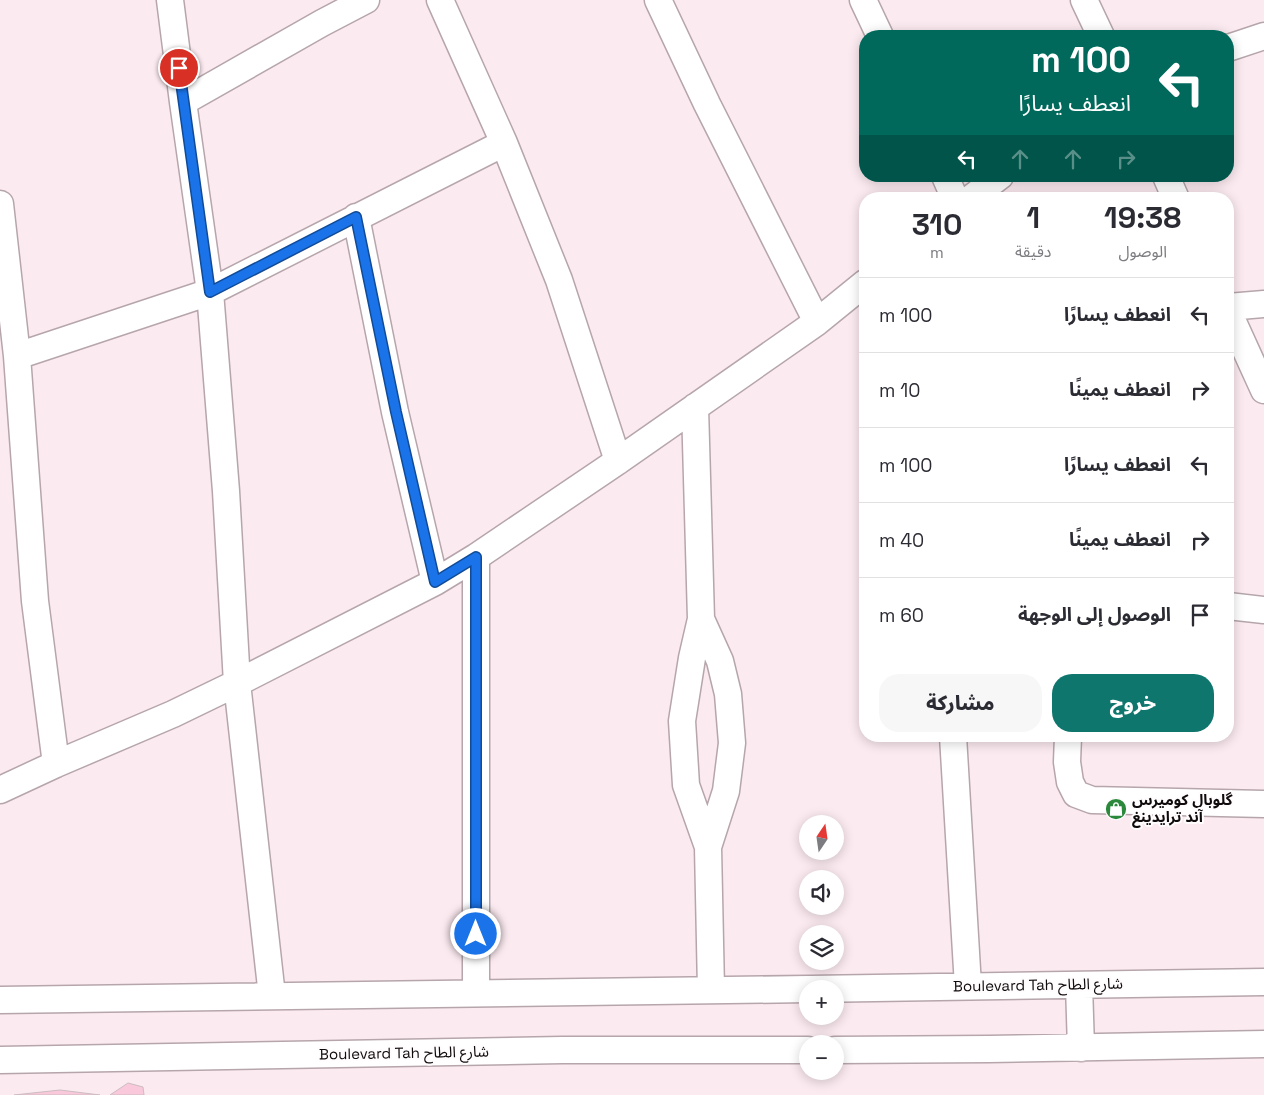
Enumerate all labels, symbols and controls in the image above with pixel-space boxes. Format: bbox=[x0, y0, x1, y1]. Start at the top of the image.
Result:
text: 100 m bbox=[1031, 38, 1131, 82]
pin bbox=[158, 47, 200, 89]
icon: left bbox=[1149, 50, 1214, 115]
icon: arrive bbox=[165, 54, 193, 82]
text: انعطف يسارًا bbox=[1019, 89, 1131, 117]
icon: left bbox=[953, 145, 981, 173]
icon: ahead bbox=[1006, 145, 1034, 173]
icon: ahead bbox=[1059, 145, 1087, 173]
icon: right bbox=[1112, 145, 1140, 173]
text: 1 bbox=[1026, 198, 1040, 237]
text: 19:38 bbox=[1104, 198, 1181, 237]
text: 310 bbox=[912, 205, 962, 244]
text: دقيقة bbox=[1015, 241, 1051, 262]
text: الوصول bbox=[1118, 241, 1167, 262]
text: m bbox=[930, 242, 944, 263]
icon: left bbox=[1186, 301, 1214, 329]
text: انعطف يسارًا bbox=[1064, 302, 1171, 327]
text: 100 m bbox=[879, 303, 933, 328]
icon: right bbox=[1186, 376, 1214, 404]
text: انعطف يمينًا bbox=[1069, 377, 1171, 402]
text: 10 m bbox=[879, 378, 920, 403]
icon: left bbox=[1186, 451, 1214, 479]
text: انعطف يسارًا bbox=[1064, 452, 1171, 477]
text: 100 m bbox=[879, 453, 933, 478]
icon: right bbox=[1186, 526, 1214, 554]
text: انعطف يمينًا bbox=[1069, 527, 1171, 552]
text: 40 m bbox=[879, 528, 924, 553]
icon: arrive bbox=[1186, 601, 1214, 629]
text: الوصول إلى الوجهة bbox=[1018, 602, 1171, 627]
text: 60 m bbox=[879, 603, 924, 628]
button: مشاركة bbox=[879, 674, 1042, 732]
button: خروج bbox=[1052, 674, 1214, 732]
place label: گلوبال كوميرس آند ترايدينغ bbox=[1132, 790, 1233, 828]
shop icon: گلوبال كوميرس آند ترايدينغ bbox=[1104, 797, 1128, 821]
north arrow bbox=[799, 815, 844, 860]
map controls bbox=[799, 815, 844, 1080]
button: sound bbox=[799, 870, 844, 915]
position arrow bbox=[449, 907, 501, 959]
button: layers bbox=[799, 925, 844, 970]
street label: Boulevard Tah شارع الطاح bbox=[953, 974, 1123, 998]
button: + bbox=[799, 980, 844, 1025]
button: − bbox=[799, 1035, 844, 1080]
street label: Boulevard Tah شارع الطاح bbox=[319, 1042, 489, 1066]

